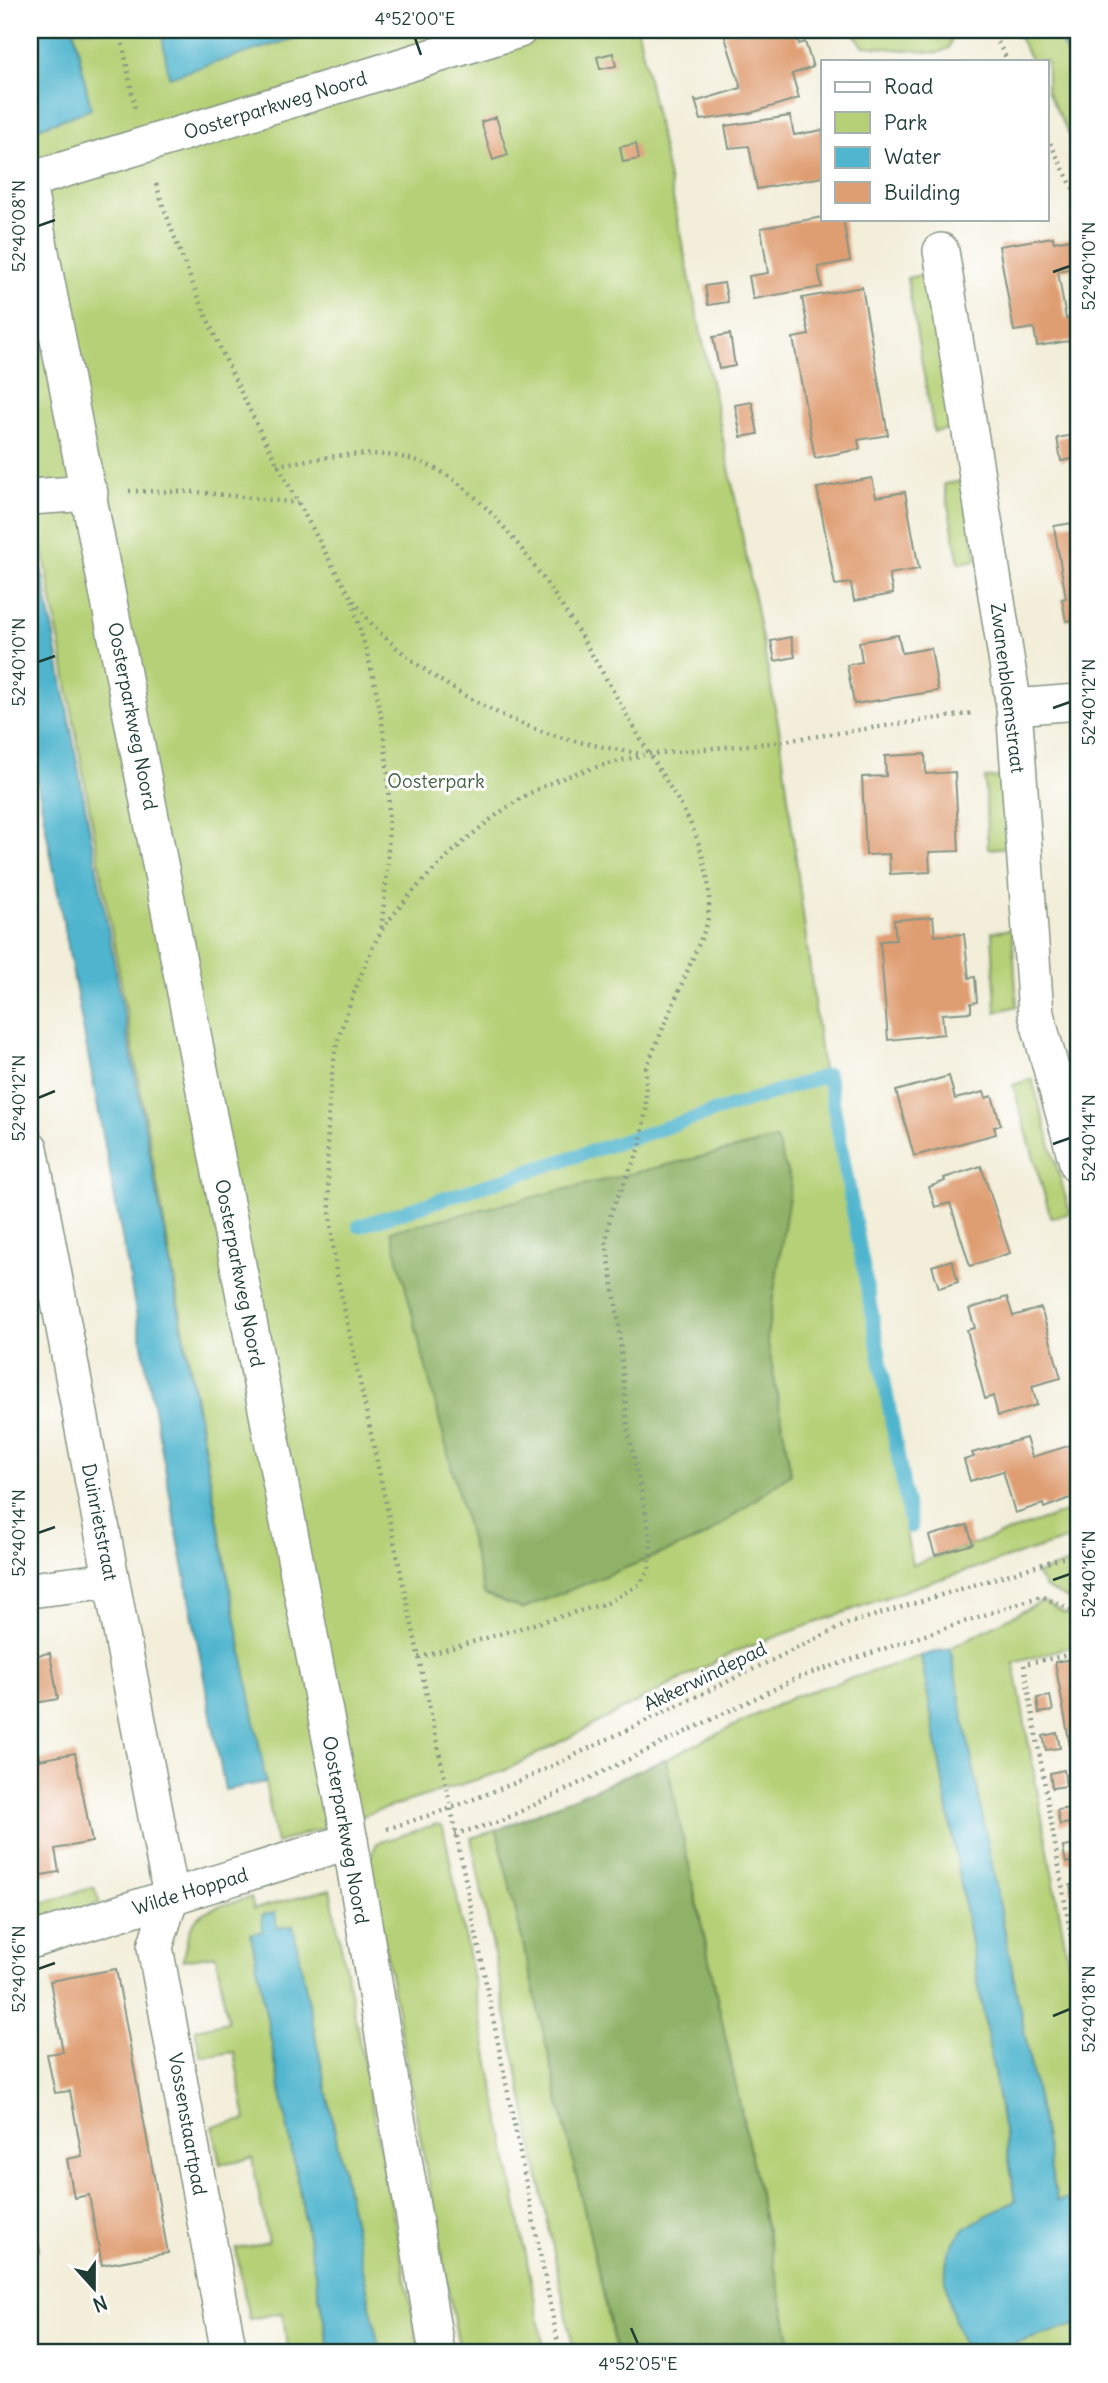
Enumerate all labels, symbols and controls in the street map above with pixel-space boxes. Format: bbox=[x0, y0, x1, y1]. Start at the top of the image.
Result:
text: 4°52'00"E bbox=[375, 7, 455, 30]
legend bbox=[821, 60, 1048, 220]
street label: Oosterparkweg Noord bbox=[180, 66, 370, 144]
text: Road bbox=[884, 73, 933, 100]
text: Park bbox=[884, 109, 927, 136]
text: Water bbox=[884, 143, 942, 170]
text: Building bbox=[884, 179, 960, 206]
text: 52°40'08"N bbox=[7, 180, 30, 272]
text: 52°40'10"N bbox=[1077, 221, 1100, 311]
street label: Zwanenbloemstraat bbox=[986, 602, 1030, 774]
text: 52°40'10"N bbox=[7, 617, 30, 707]
street label: Oosterparkweg Noord bbox=[103, 620, 163, 812]
text: 52°40'12"N bbox=[1077, 658, 1100, 746]
park label: Oosterpark bbox=[387, 769, 485, 793]
text: 52°40'12"N bbox=[7, 1054, 30, 1142]
text: 52°40'14"N bbox=[1077, 1094, 1100, 1182]
street label: Oosterparkweg Noord bbox=[210, 1177, 270, 1369]
street label: Duinrietstraat bbox=[77, 1461, 123, 1583]
text: 52°40'14"N bbox=[7, 1489, 30, 1577]
text: 52°40'16"N bbox=[1077, 1530, 1100, 1618]
street label: Akkerwindepad bbox=[640, 1636, 770, 1716]
street label: Oosterparkweg Noord bbox=[318, 1734, 374, 1926]
street label: Wilde Hoppad bbox=[129, 1862, 251, 1920]
text: 52°40'16"N bbox=[7, 1925, 30, 2013]
text: 52°40'18"N bbox=[1077, 1965, 1100, 2053]
street label: Vossenstaartpad bbox=[164, 2051, 212, 2197]
north arrow bbox=[60, 2254, 130, 2324]
text: N bbox=[90, 2290, 111, 2317]
text: 4°52'05"E bbox=[599, 2352, 677, 2375]

